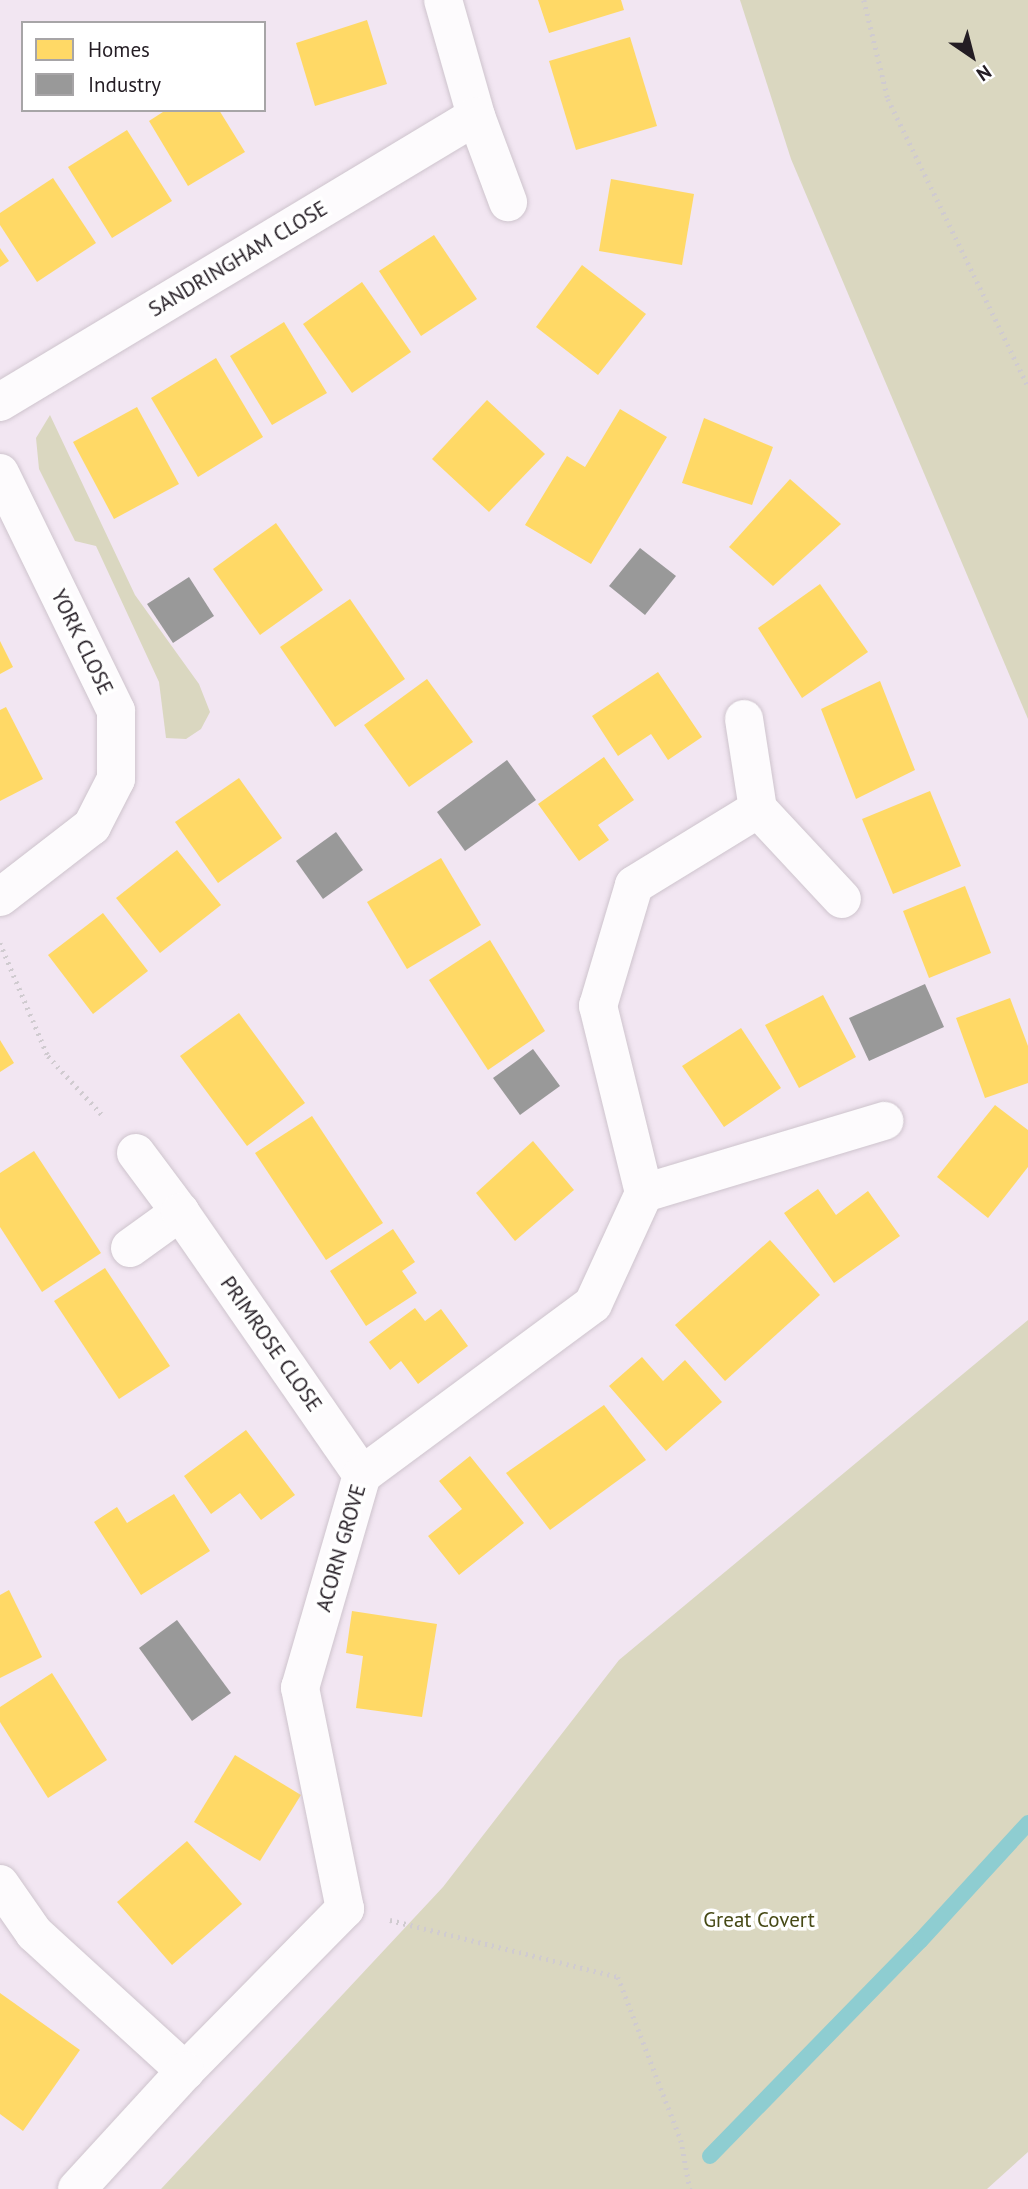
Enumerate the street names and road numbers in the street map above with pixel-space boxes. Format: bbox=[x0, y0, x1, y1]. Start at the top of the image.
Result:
street label: SANDRINGHAM CLOSE bbox=[144, 196, 332, 322]
street label: YORK CLOSE bbox=[46, 585, 118, 699]
street label: PRIMROSE CLOSE bbox=[215, 1272, 327, 1416]
street label: ACORN GROVE bbox=[311, 1481, 371, 1615]

